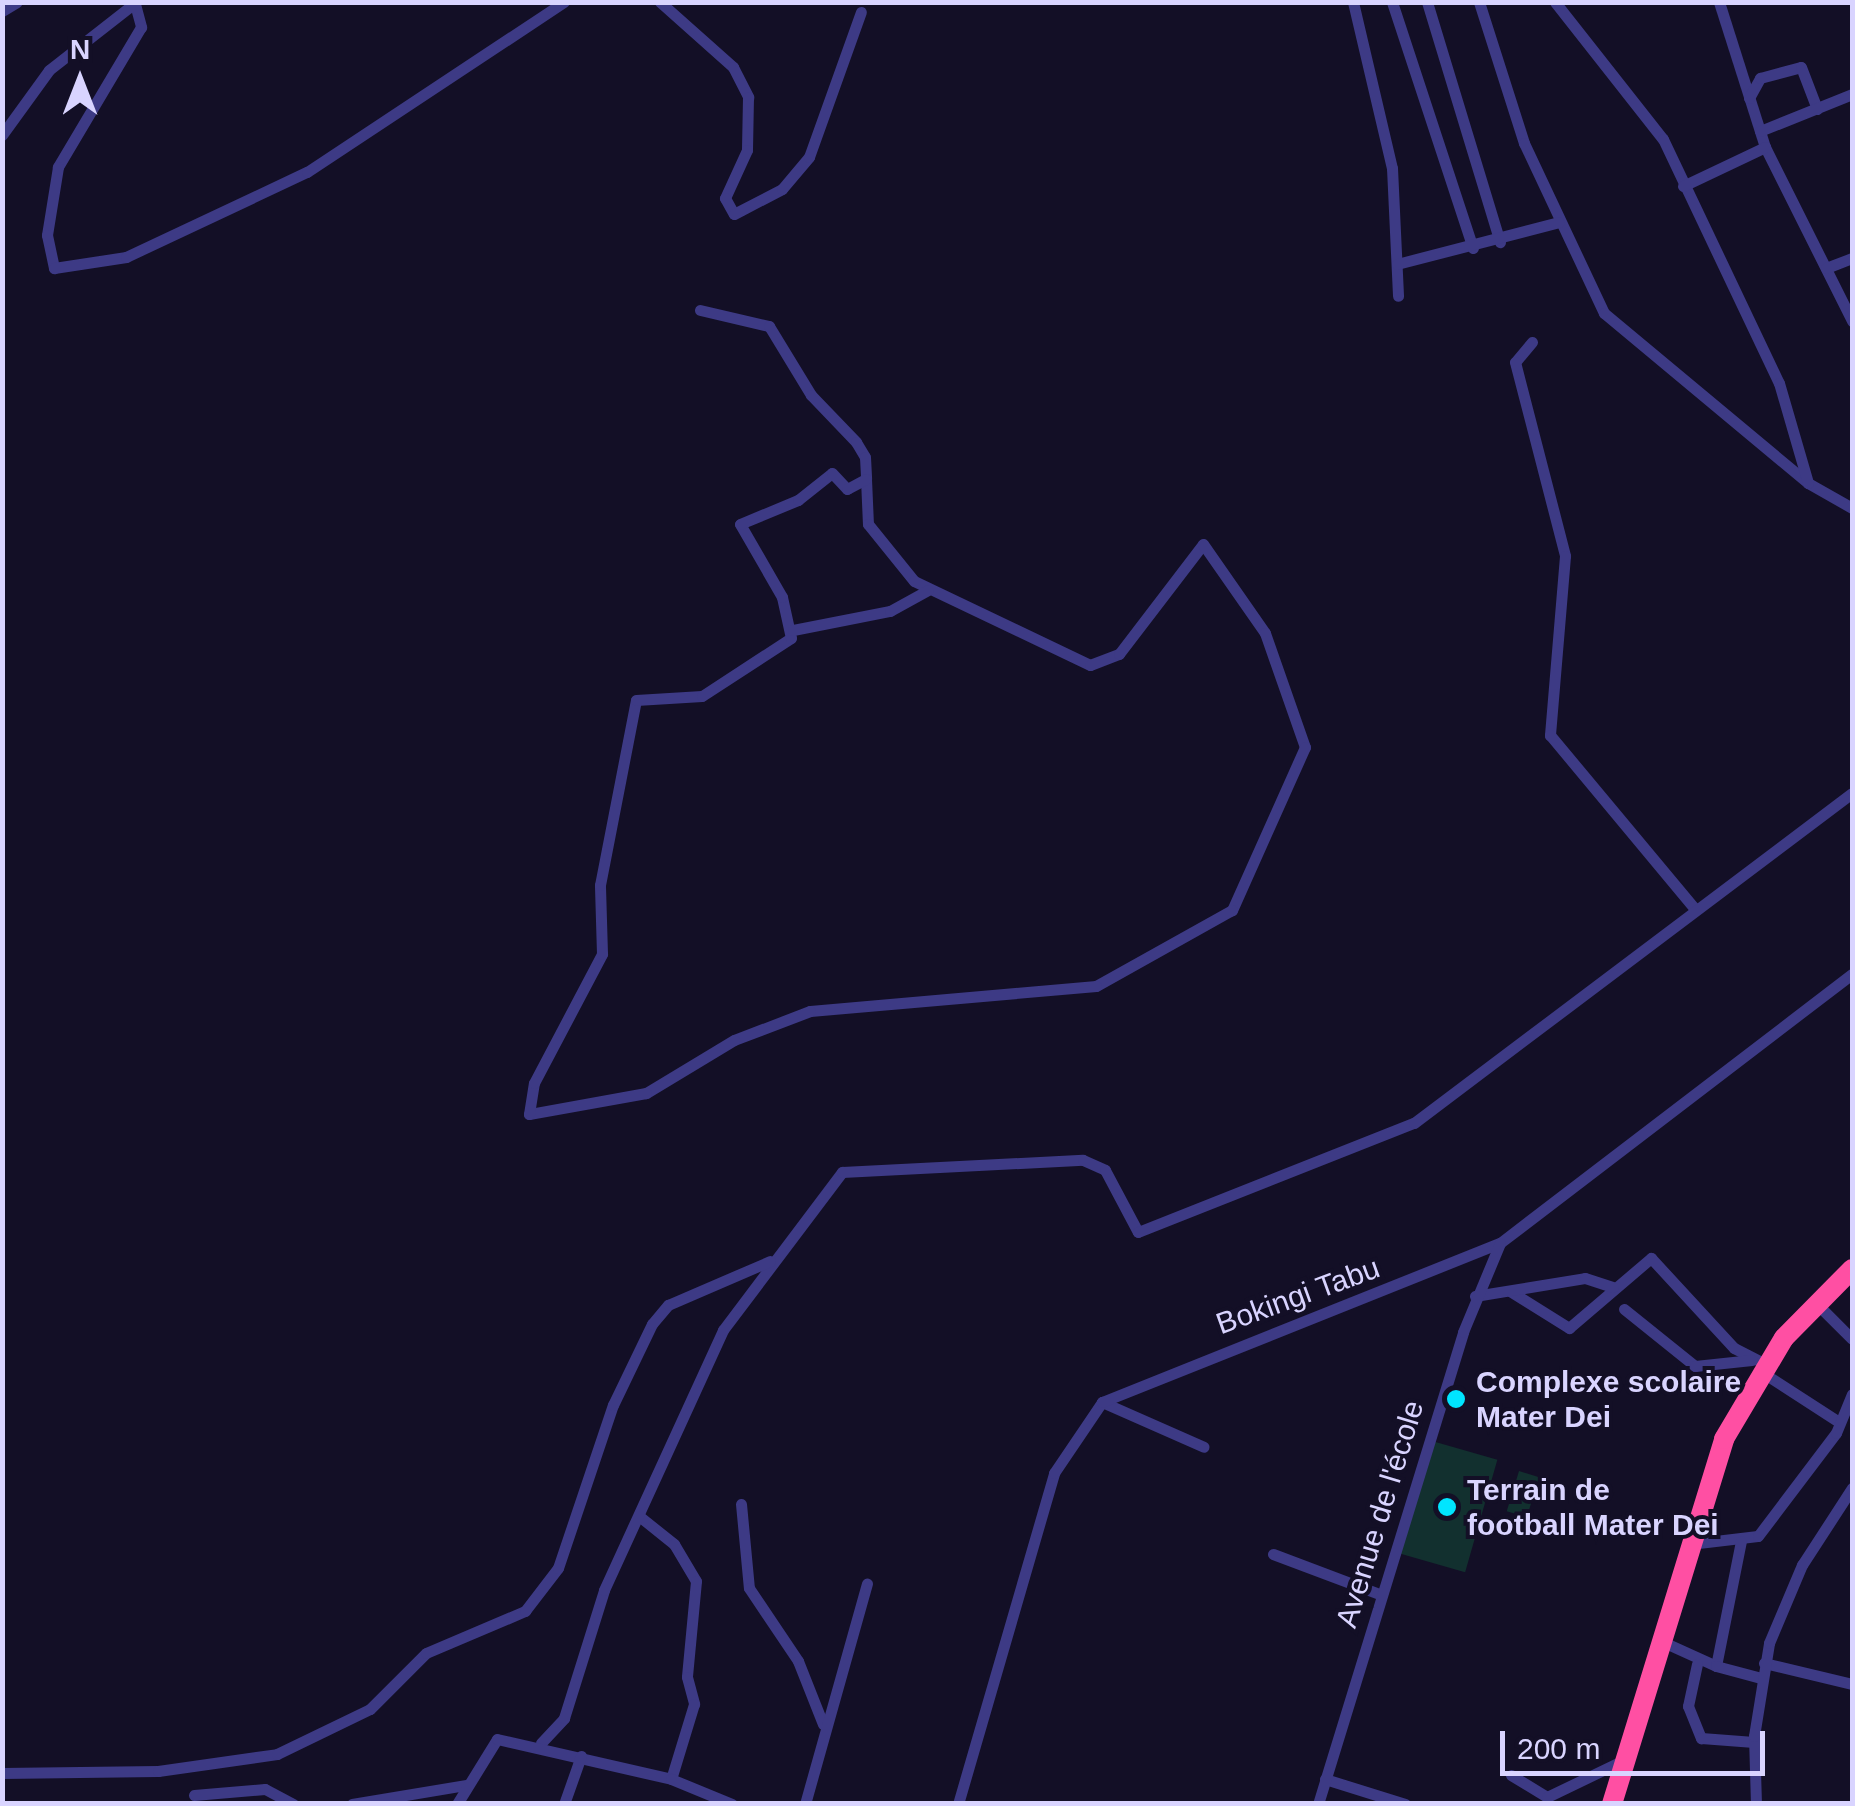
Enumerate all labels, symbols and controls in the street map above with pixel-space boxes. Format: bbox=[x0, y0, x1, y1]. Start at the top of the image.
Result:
north arrow bbox=[30, 30, 130, 130]
text: N bbox=[70, 34, 90, 65]
street label: Bokingi Tabu bbox=[1211, 1250, 1385, 1342]
place label: Complexe scolaire Mater Dei bbox=[1476, 1364, 1741, 1434]
marker: Complexe scolaire Mater Dei bbox=[1445, 1388, 1467, 1410]
street label: Avenue de l'école bbox=[1328, 1396, 1432, 1632]
place label: Terrain de football Mater Dei bbox=[1467, 1472, 1719, 1542]
marker: Terrain de football Mater Dei bbox=[1436, 1496, 1458, 1518]
scale bar bbox=[1505, 1711, 1770, 1773]
text: 200 m bbox=[1517, 1732, 1600, 1765]

